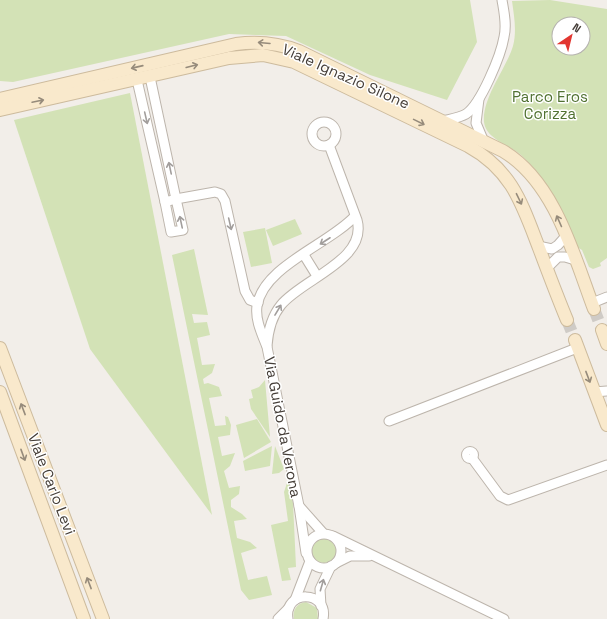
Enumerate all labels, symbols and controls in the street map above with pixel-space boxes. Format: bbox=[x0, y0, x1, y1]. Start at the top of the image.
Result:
north arrow bbox=[551, 16, 591, 56]
text: N bbox=[570, 20, 584, 36]
one-way arrow bbox=[258, 39, 271, 46]
street label: Viale Ignazio Silone bbox=[279, 39, 413, 113]
one-way arrow bbox=[185, 62, 198, 70]
one-way arrow bbox=[131, 63, 144, 71]
park label: Parco Eros Corizza bbox=[512, 87, 588, 123]
one-way arrow bbox=[31, 96, 44, 104]
one-way arrow bbox=[142, 111, 150, 124]
one-way arrow bbox=[412, 119, 424, 126]
one-way arrow bbox=[165, 162, 173, 175]
one-way arrow bbox=[516, 192, 523, 204]
one-way arrow bbox=[555, 215, 562, 227]
one-way arrow bbox=[177, 216, 185, 229]
one-way arrow bbox=[227, 217, 235, 230]
one-way arrow bbox=[320, 237, 331, 245]
one-way arrow bbox=[275, 304, 283, 316]
street label: Via Guido da Verona bbox=[260, 355, 306, 499]
one-way arrow bbox=[585, 370, 593, 382]
one-way arrow bbox=[19, 403, 27, 415]
street label: Viale Carlo Levi bbox=[24, 431, 80, 537]
one-way arrow bbox=[20, 448, 28, 460]
one-way arrow bbox=[85, 577, 93, 589]
one-way arrow bbox=[319, 579, 327, 592]

